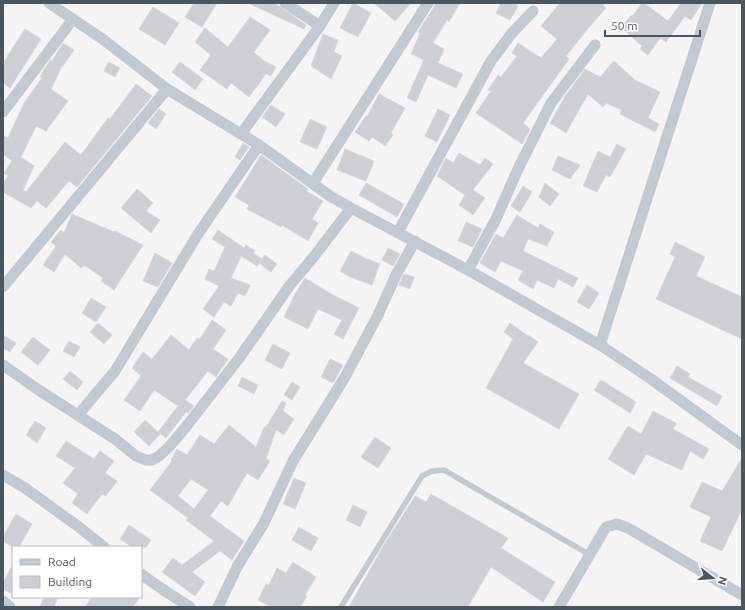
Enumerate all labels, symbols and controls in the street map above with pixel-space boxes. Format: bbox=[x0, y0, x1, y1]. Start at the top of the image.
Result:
scale bar bbox=[605, 12, 700, 38]
text: 50 m bbox=[611, 19, 638, 32]
legend bbox=[12, 546, 142, 598]
text: Road bbox=[48, 555, 76, 568]
north arrow bbox=[693, 558, 733, 598]
text: Building bbox=[48, 575, 92, 588]
text: N bbox=[716, 575, 730, 587]

